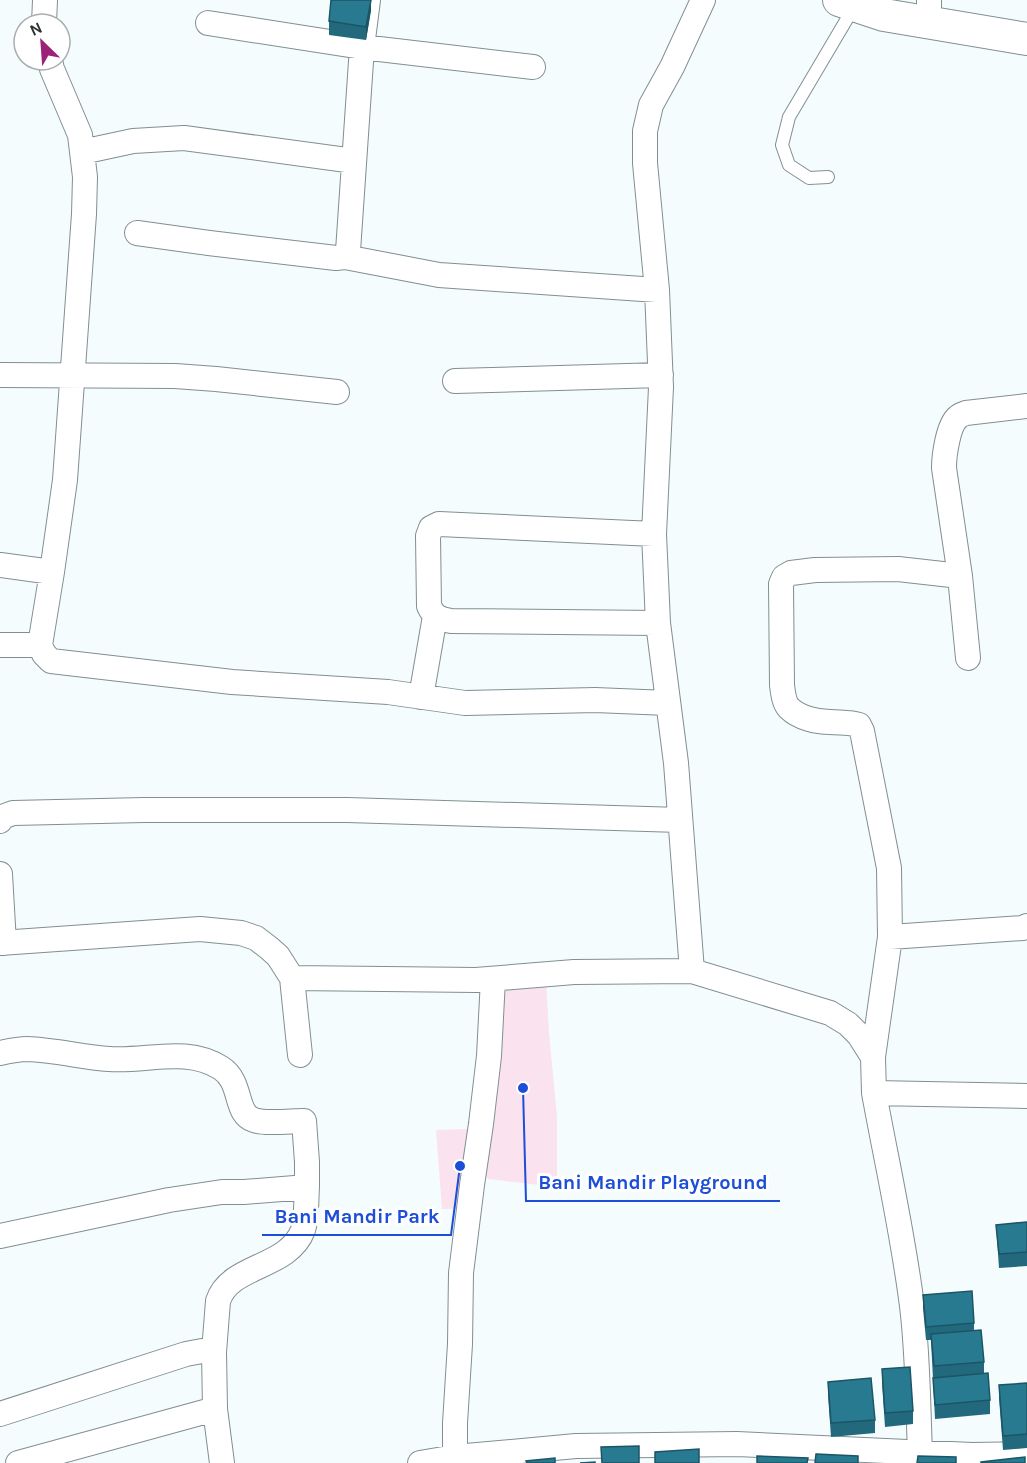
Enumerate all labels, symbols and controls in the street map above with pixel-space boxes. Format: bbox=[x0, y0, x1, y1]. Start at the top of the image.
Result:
north arrow bbox=[12, 12, 72, 72]
text: N bbox=[27, 18, 45, 40]
callout: Bani Mandir Playground bbox=[526, 1163, 780, 1201]
text: Bani Mandir Playground bbox=[538, 1171, 768, 1194]
callout: Bani Mandir Park bbox=[262, 1197, 451, 1235]
text: Bani Mandir Park bbox=[274, 1205, 440, 1228]

